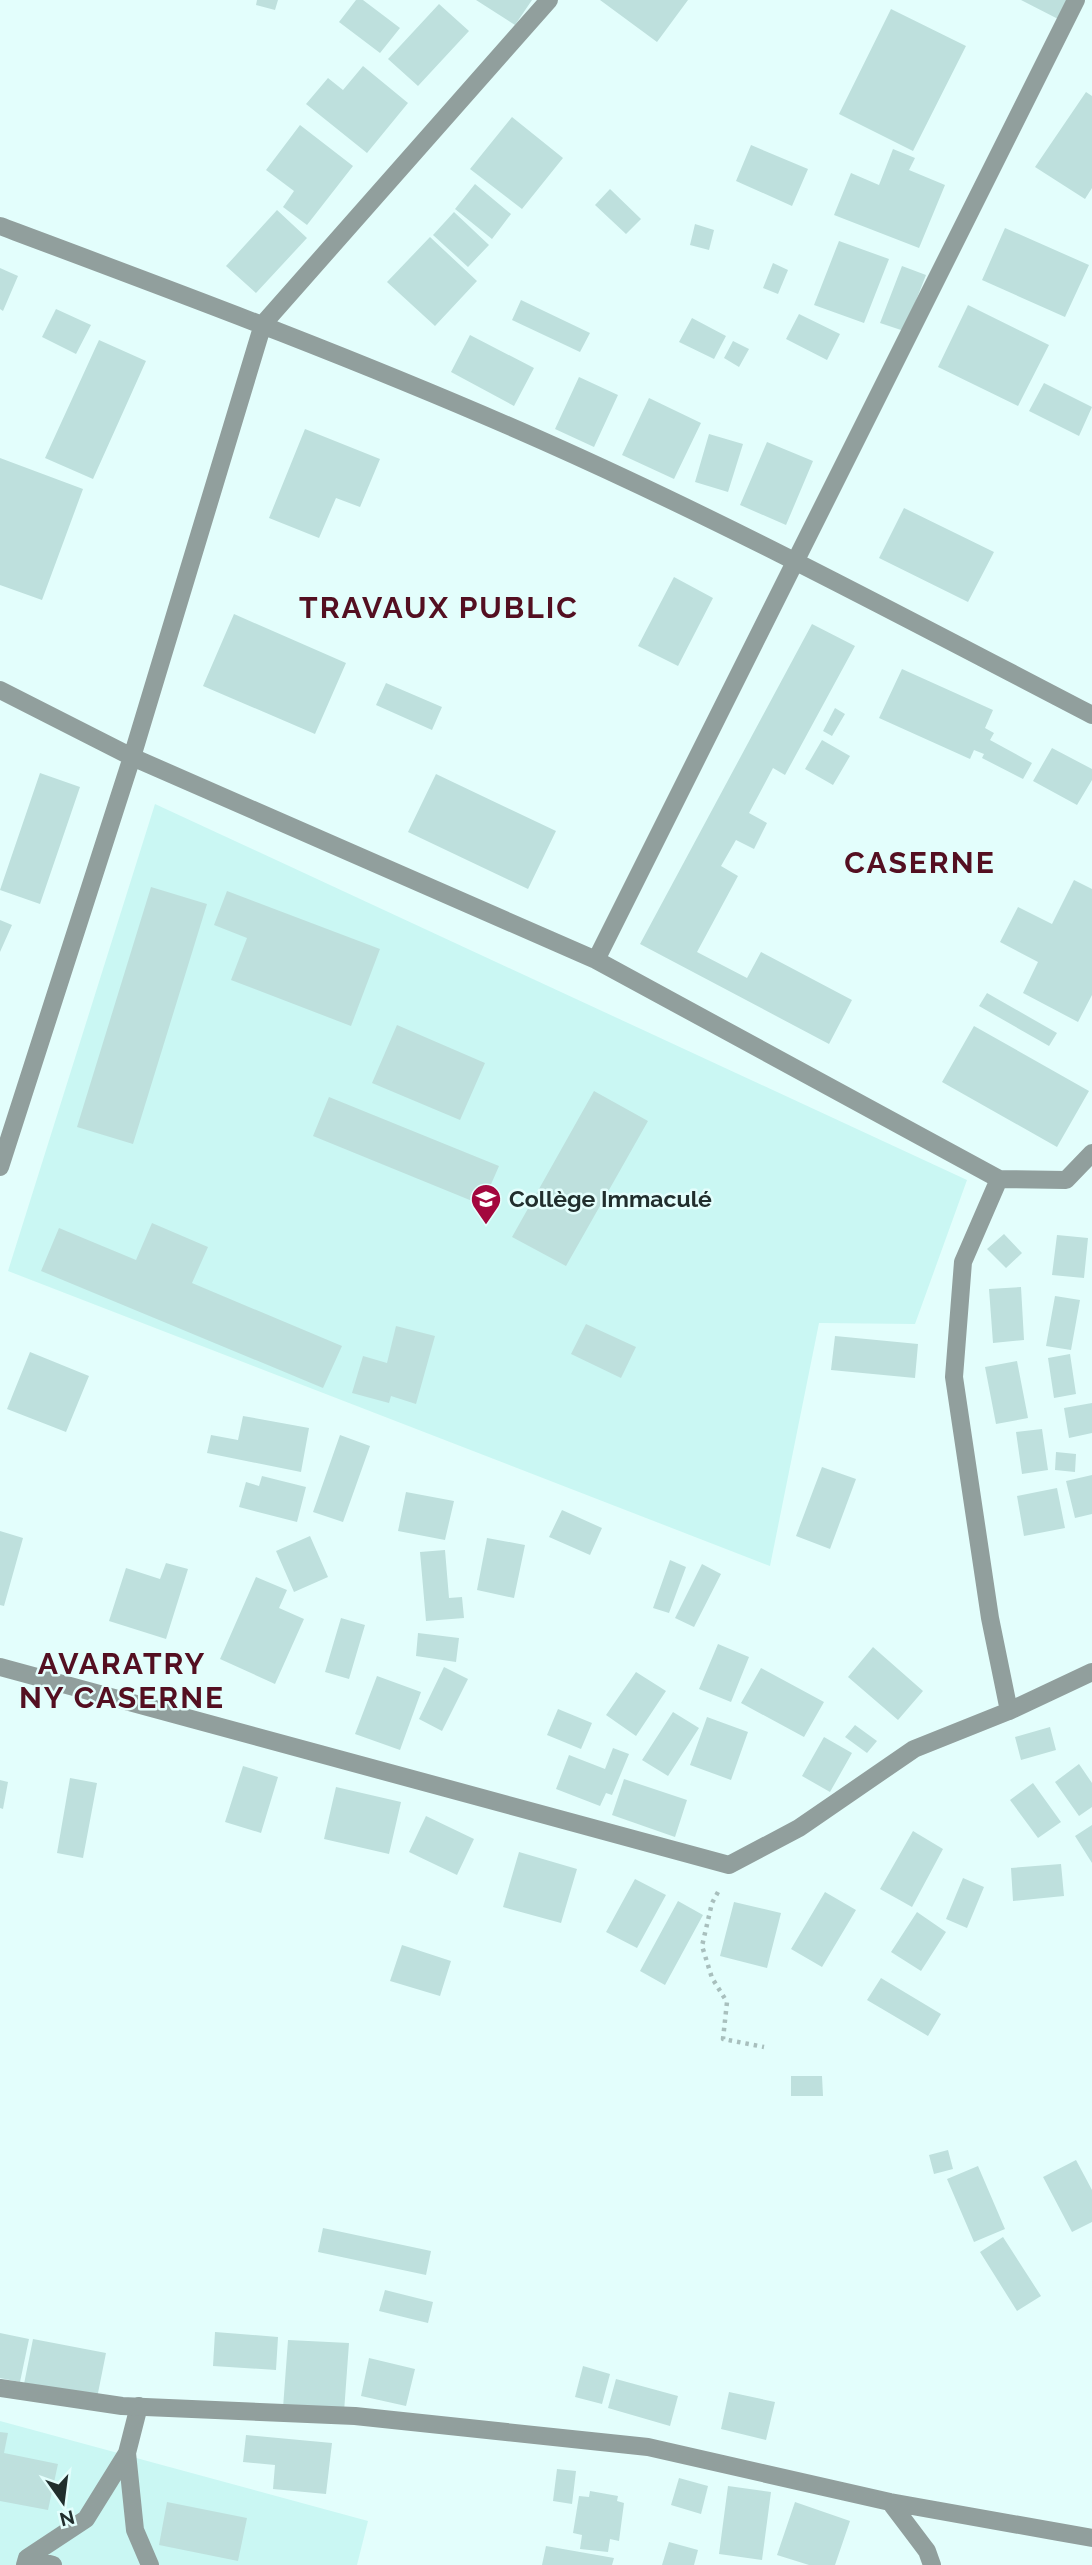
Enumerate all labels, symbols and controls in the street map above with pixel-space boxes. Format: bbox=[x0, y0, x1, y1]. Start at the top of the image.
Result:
district label: TRAVAUX PUBLIC bbox=[299, 590, 579, 625]
district label: CASERNE bbox=[844, 845, 996, 880]
school or university icon: Collège Immaculé bbox=[469, 1182, 503, 1226]
place label: Collège Immaculé bbox=[509, 1185, 712, 1212]
district label: AVARATRY NY CASERNE bbox=[19, 1646, 225, 1715]
north arrow bbox=[28, 2467, 98, 2537]
text: N bbox=[57, 2506, 77, 2531]

